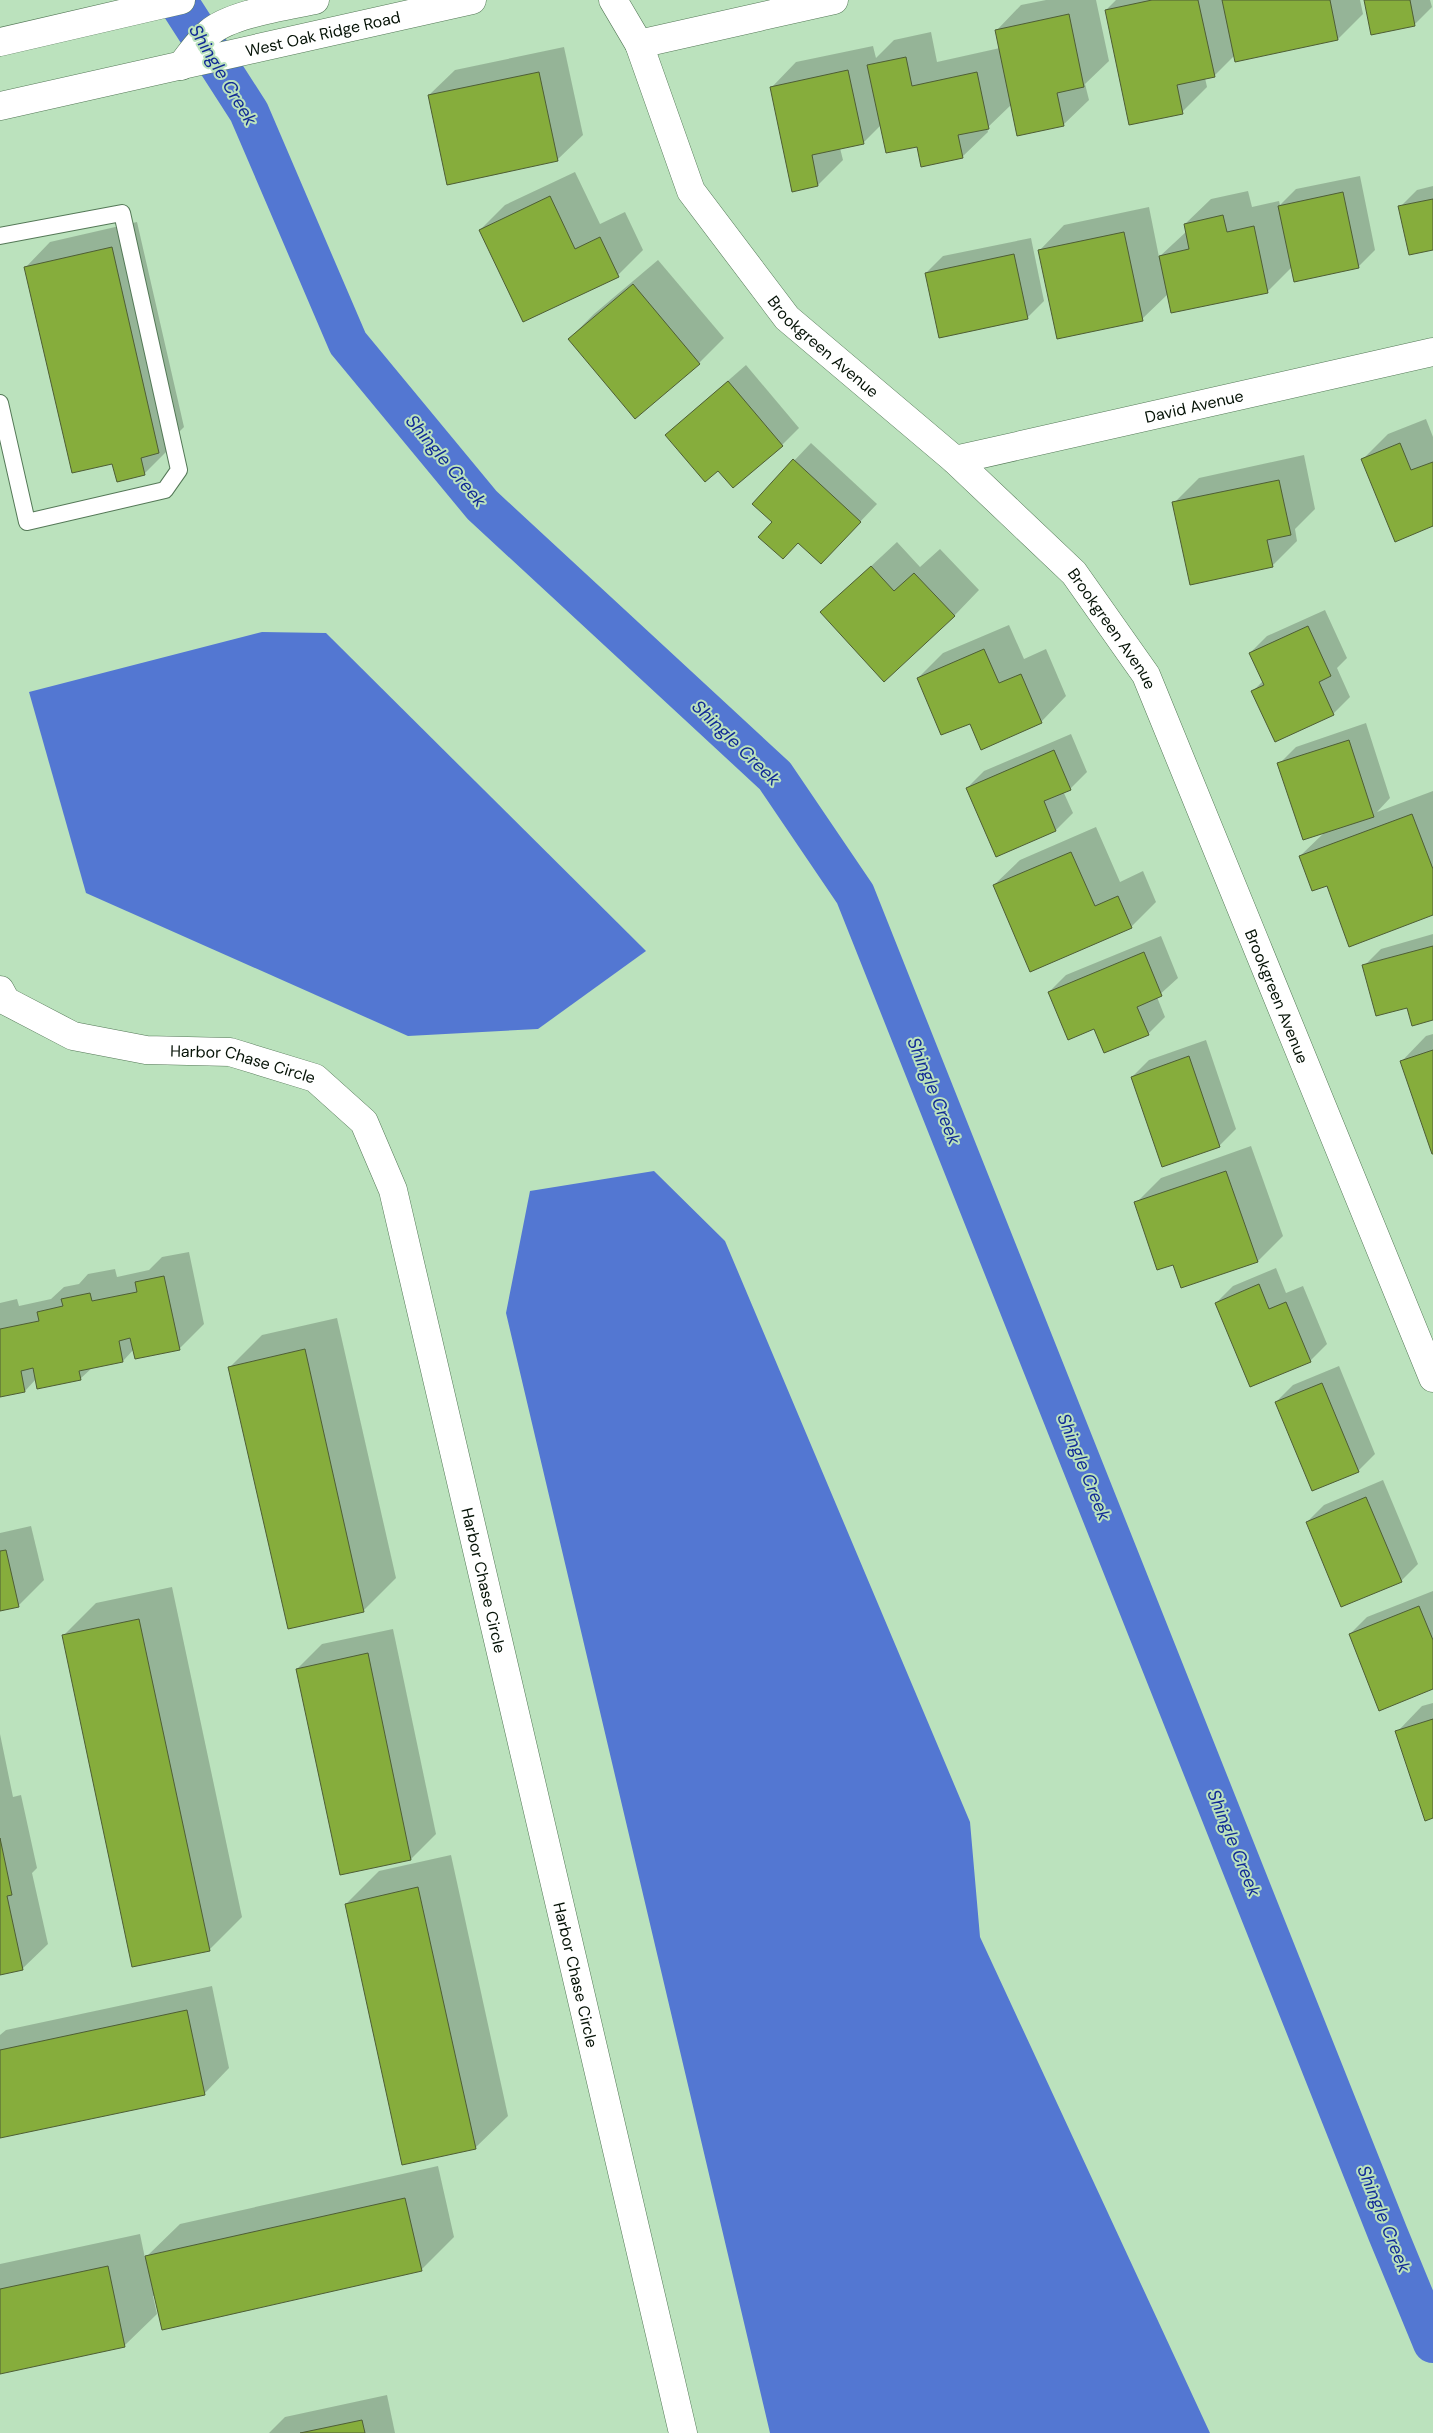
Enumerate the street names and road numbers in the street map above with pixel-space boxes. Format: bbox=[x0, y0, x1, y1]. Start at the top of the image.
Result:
street label: West Oak Ridge Road bbox=[244, 6, 402, 61]
street label: Brookgreen Avenue bbox=[763, 291, 883, 402]
street label: David Avenue bbox=[1143, 385, 1245, 427]
street label: Brookgreen Avenue bbox=[1063, 564, 1161, 692]
street label: Brookgreen Avenue bbox=[1240, 926, 1314, 1066]
street label: Harbor Chase Circle bbox=[170, 1040, 318, 1088]
street label: Harbor Chase Circle bbox=[457, 1506, 511, 1655]
street label: Harbor Chase Circle bbox=[549, 1900, 603, 2050]

